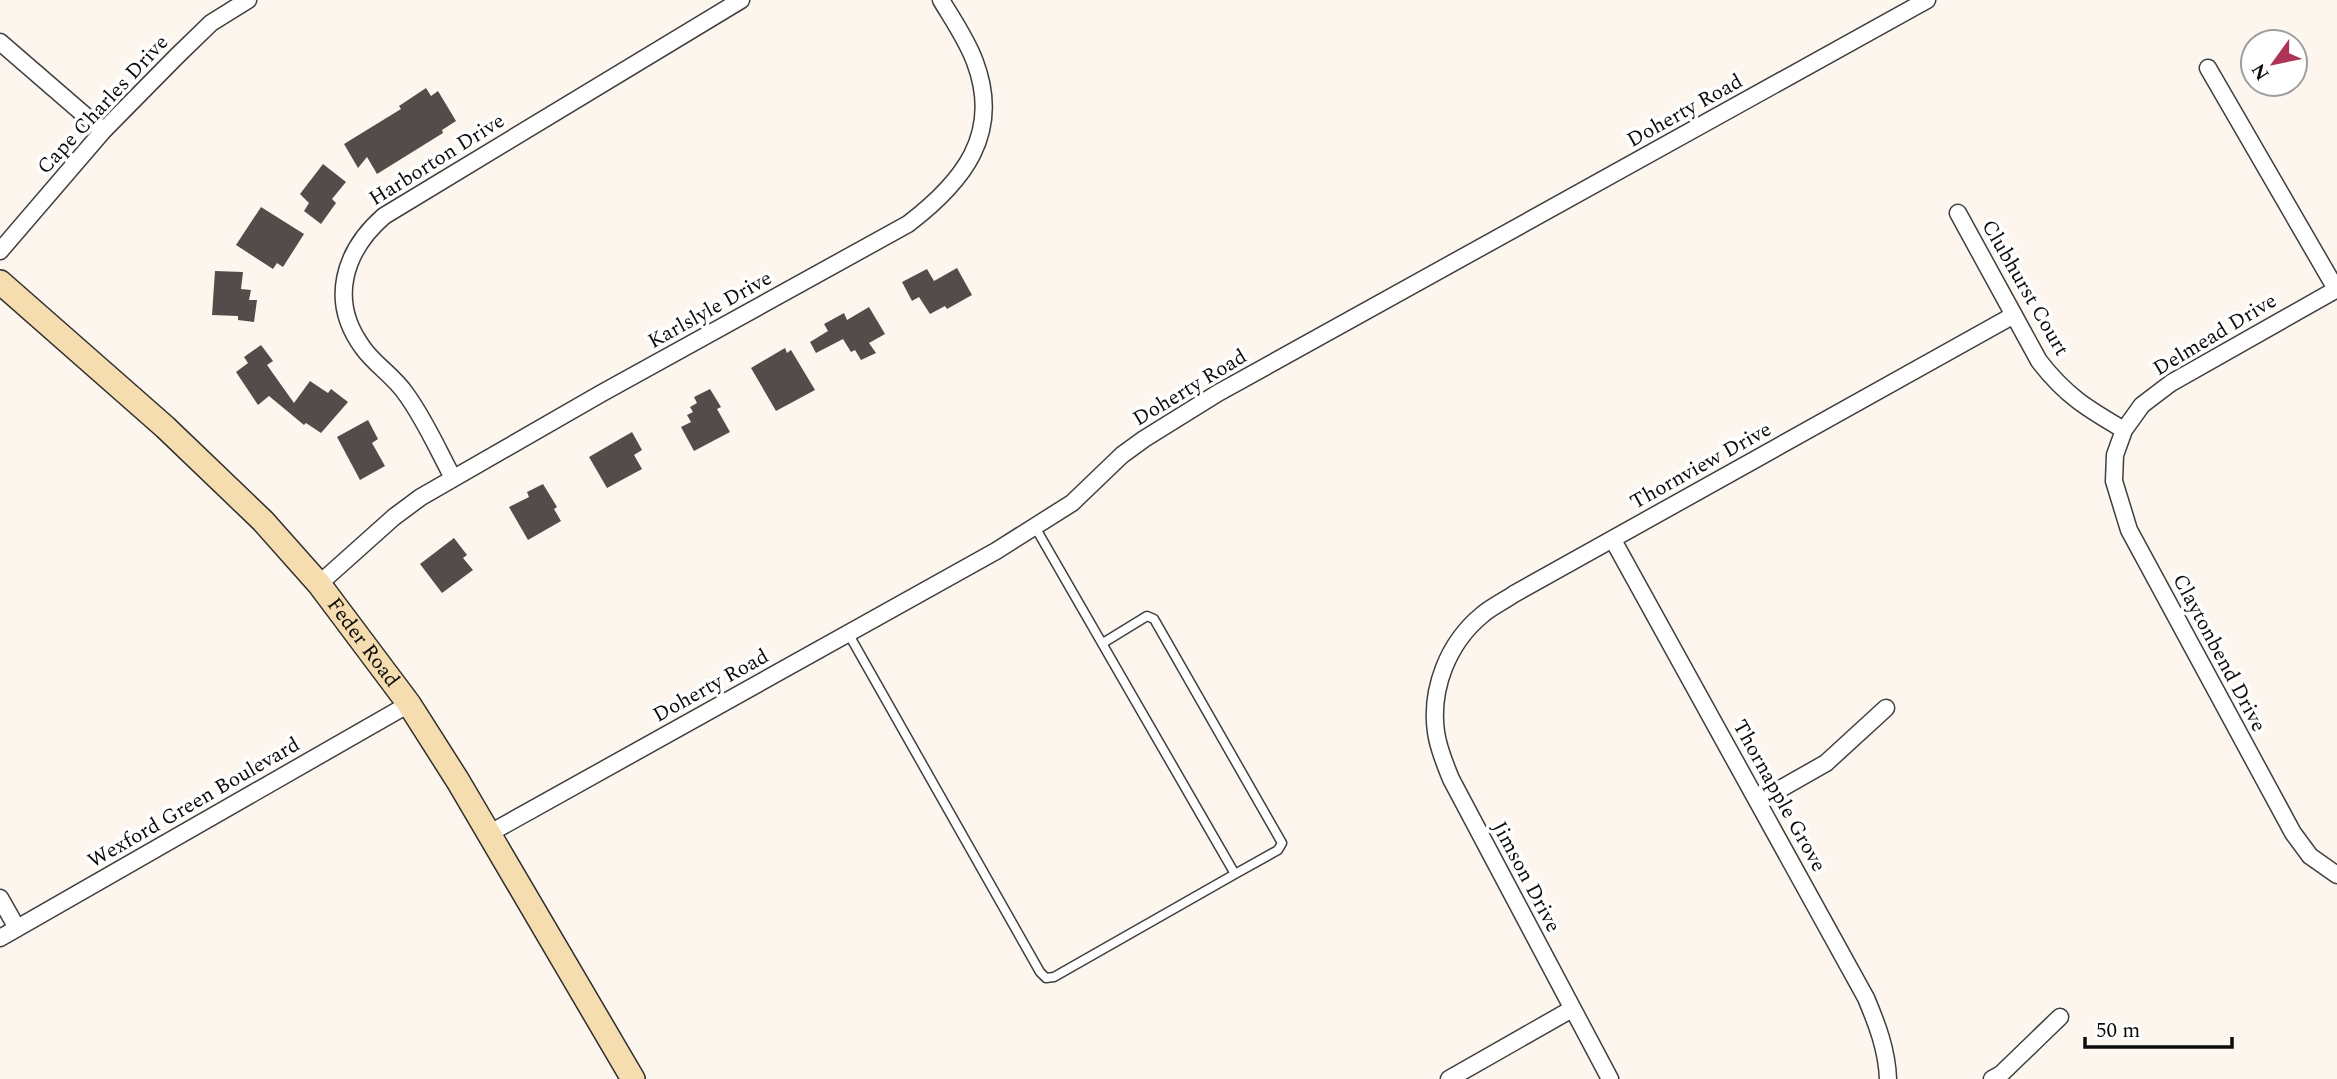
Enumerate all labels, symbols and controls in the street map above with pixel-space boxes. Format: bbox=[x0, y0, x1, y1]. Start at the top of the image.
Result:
street label: Cape Charles Drive bbox=[30, 28, 176, 182]
north arrow bbox=[2239, 28, 2309, 98]
text: N bbox=[2245, 57, 2277, 86]
street label: Doherty Road bbox=[1621, 66, 1749, 156]
street label: Harborton Drive bbox=[363, 105, 511, 215]
street label: Clubhurst Court bbox=[1973, 214, 2077, 362]
street label: Karlslyle Drive bbox=[642, 263, 778, 357]
street label: Delmead Drive bbox=[2147, 285, 2283, 385]
street label: Doherty Road bbox=[1127, 341, 1253, 435]
street label: Thornview Drive bbox=[1624, 414, 1778, 518]
street label: Claytonbend Drive bbox=[2164, 568, 2274, 738]
street label: Feder Road bbox=[319, 591, 407, 694]
street label: Doherty Road bbox=[647, 641, 775, 731]
street label: Thornapple Grove bbox=[1724, 714, 1834, 878]
street label: Wexford Green Boulevard bbox=[82, 729, 306, 877]
street label: Jimson Drive bbox=[1483, 816, 1569, 938]
scale bar bbox=[2085, 1006, 2232, 1050]
text: 50 m bbox=[2096, 1015, 2140, 1047]

